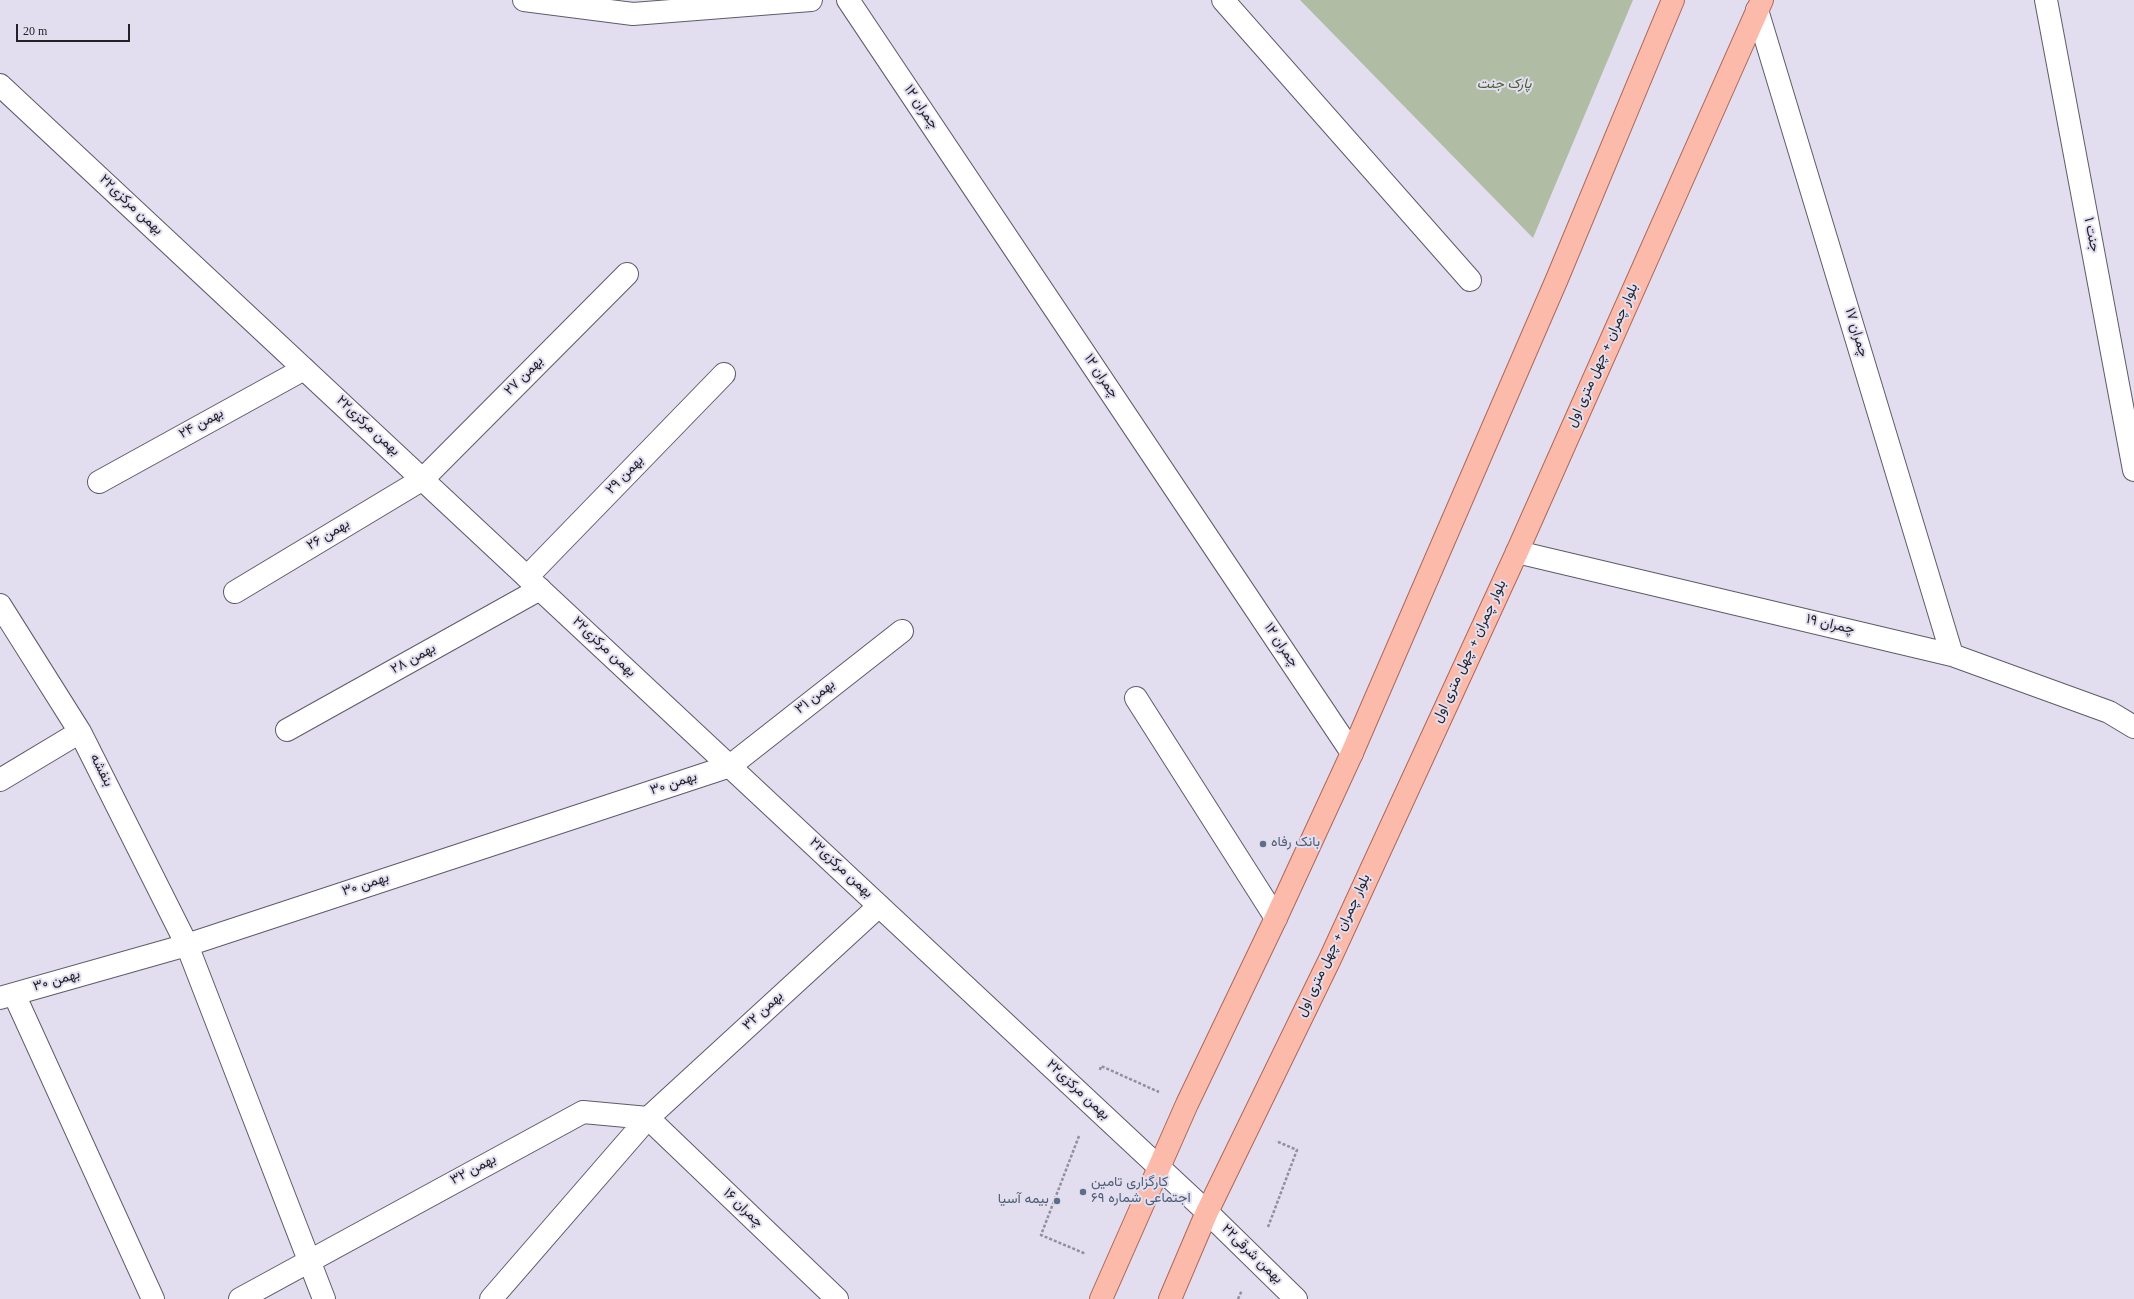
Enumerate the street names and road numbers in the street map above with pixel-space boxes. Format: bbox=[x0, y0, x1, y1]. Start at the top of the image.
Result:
street label: چمران ۱۲ bbox=[899, 83, 941, 133]
street label: ۲۲بهمن مرکزی bbox=[95, 172, 165, 240]
street label: جنت ۱ bbox=[2078, 216, 2102, 254]
street label: بلوار چمران + چهل متری اول bbox=[1565, 281, 1643, 431]
street label: چمران ۱۷ bbox=[1840, 306, 1870, 360]
street label: چمران ۱۲ bbox=[1079, 352, 1121, 402]
street label: بهمن ۲۷ bbox=[502, 354, 548, 400]
street label: ۲۲بهمن مرکزی bbox=[332, 393, 402, 461]
street label: بهمن ۲۴ bbox=[177, 406, 227, 444]
street label: بهمن ۲۹ bbox=[604, 453, 648, 499]
street label: بهمن ۲۶ bbox=[304, 517, 354, 555]
street label: بلوار چمران + چهل متری اول bbox=[1430, 578, 1512, 726]
street label: چمران ۱۹ bbox=[1804, 612, 1856, 640]
street label: ۲۲بهمن مرکزی bbox=[568, 614, 638, 682]
street label: چمران ۱۲ bbox=[1259, 621, 1301, 671]
street label: بهمن ۲۸ bbox=[389, 641, 439, 679]
street label: بهمن ۳۱ bbox=[793, 677, 839, 719]
street label: بنفشه bbox=[85, 752, 115, 790]
street label: بهمن ۳۰ bbox=[649, 770, 699, 800]
street label: ۲۲بهمن مرکزی bbox=[805, 835, 875, 903]
street label: بهمن ۳۰ bbox=[341, 871, 391, 901]
street label: بلوار چمران + چهل متری اول bbox=[1294, 872, 1376, 1020]
street label: بهمن ۳۰ bbox=[32, 967, 82, 997]
street label: بهمن ۳۲ bbox=[740, 989, 788, 1035]
street label: ۲۲بهمن مرکزی bbox=[1042, 1057, 1112, 1125]
street label: بهمن ۳۲ bbox=[448, 1152, 500, 1190]
street label: چمران ۱۶ bbox=[718, 1186, 766, 1232]
street label: ۲۲بهمن شرقی bbox=[1217, 1222, 1285, 1288]

